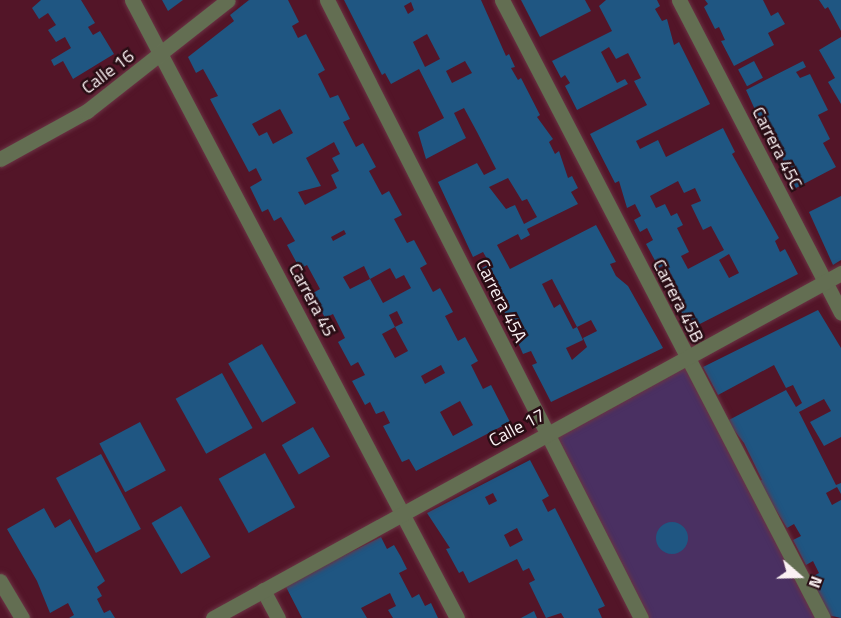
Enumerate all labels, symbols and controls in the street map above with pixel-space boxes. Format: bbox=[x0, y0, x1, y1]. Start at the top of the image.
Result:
street label: Calle 16 bbox=[77, 45, 139, 99]
street label: Carrera 45C bbox=[747, 103, 807, 193]
street label: Carrera 45A bbox=[471, 256, 531, 346]
street label: Carrera 45B bbox=[648, 256, 708, 346]
street label: Carrera 45 bbox=[284, 260, 340, 340]
street label: Calle 17 bbox=[485, 404, 549, 452]
north arrow bbox=[769, 546, 829, 606]
text: N bbox=[803, 573, 829, 591]

